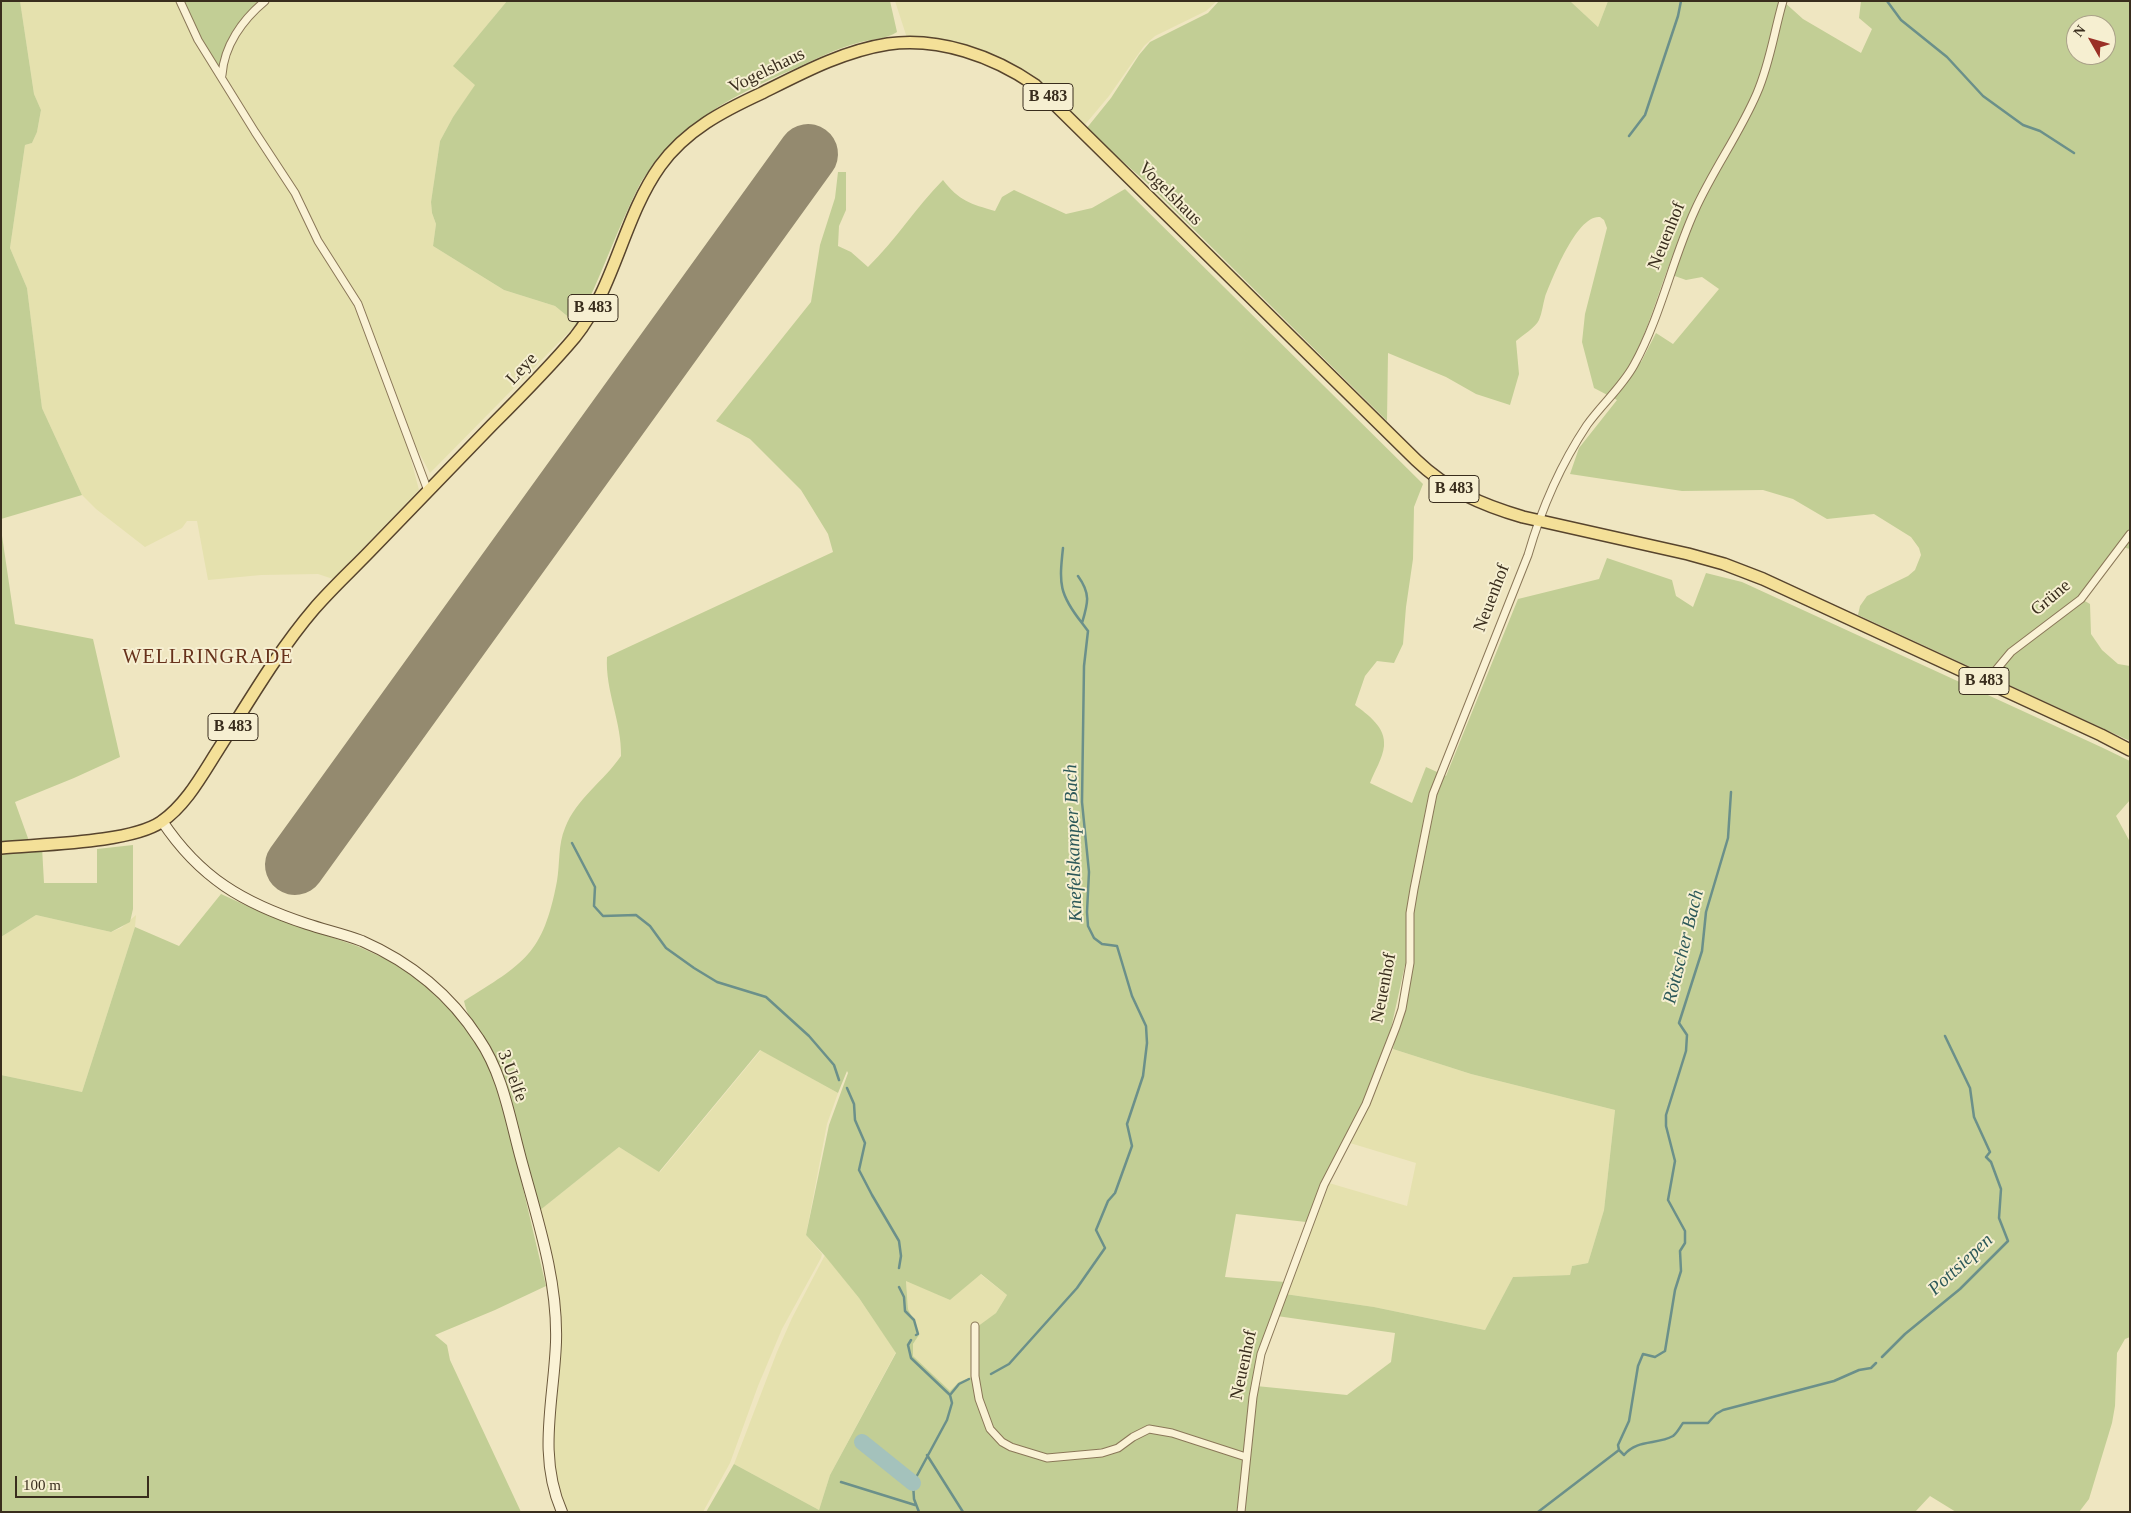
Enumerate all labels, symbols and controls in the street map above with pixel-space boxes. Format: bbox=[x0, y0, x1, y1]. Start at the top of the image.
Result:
north arrow bbox=[2066, 15, 2116, 65]
text: N bbox=[2071, 22, 2089, 40]
street label: Vogelshaus bbox=[726, 43, 808, 99]
road number: B 483 bbox=[1023, 84, 1073, 110]
street label: Vogelshaus bbox=[1133, 157, 1207, 231]
street label: Neuenhof bbox=[1644, 199, 1690, 273]
road number: B 483 bbox=[568, 294, 618, 322]
street label: Leye bbox=[502, 348, 542, 390]
road number: B 483 bbox=[1429, 476, 1479, 502]
street label: Neuenhof bbox=[1469, 561, 1515, 635]
street label: Grüne bbox=[2027, 575, 2075, 621]
district label: WELLRINGRADE bbox=[121, 646, 295, 670]
road number: B 483 bbox=[1959, 668, 2009, 694]
road number: B 483 bbox=[208, 714, 258, 740]
water label: Knefelskamper Bach bbox=[1060, 764, 1088, 922]
water label: Röttscher Bach bbox=[1659, 888, 1709, 1006]
street label: Neuenhof bbox=[1367, 951, 1401, 1025]
street label: 3.Uelfe bbox=[492, 1047, 532, 1105]
water label: Pottsiepen bbox=[1924, 1229, 1998, 1301]
street label: Neuenhof bbox=[1226, 1328, 1262, 1402]
scale bar bbox=[18, 1466, 151, 1498]
text: 100 m bbox=[23, 1477, 61, 1493]

